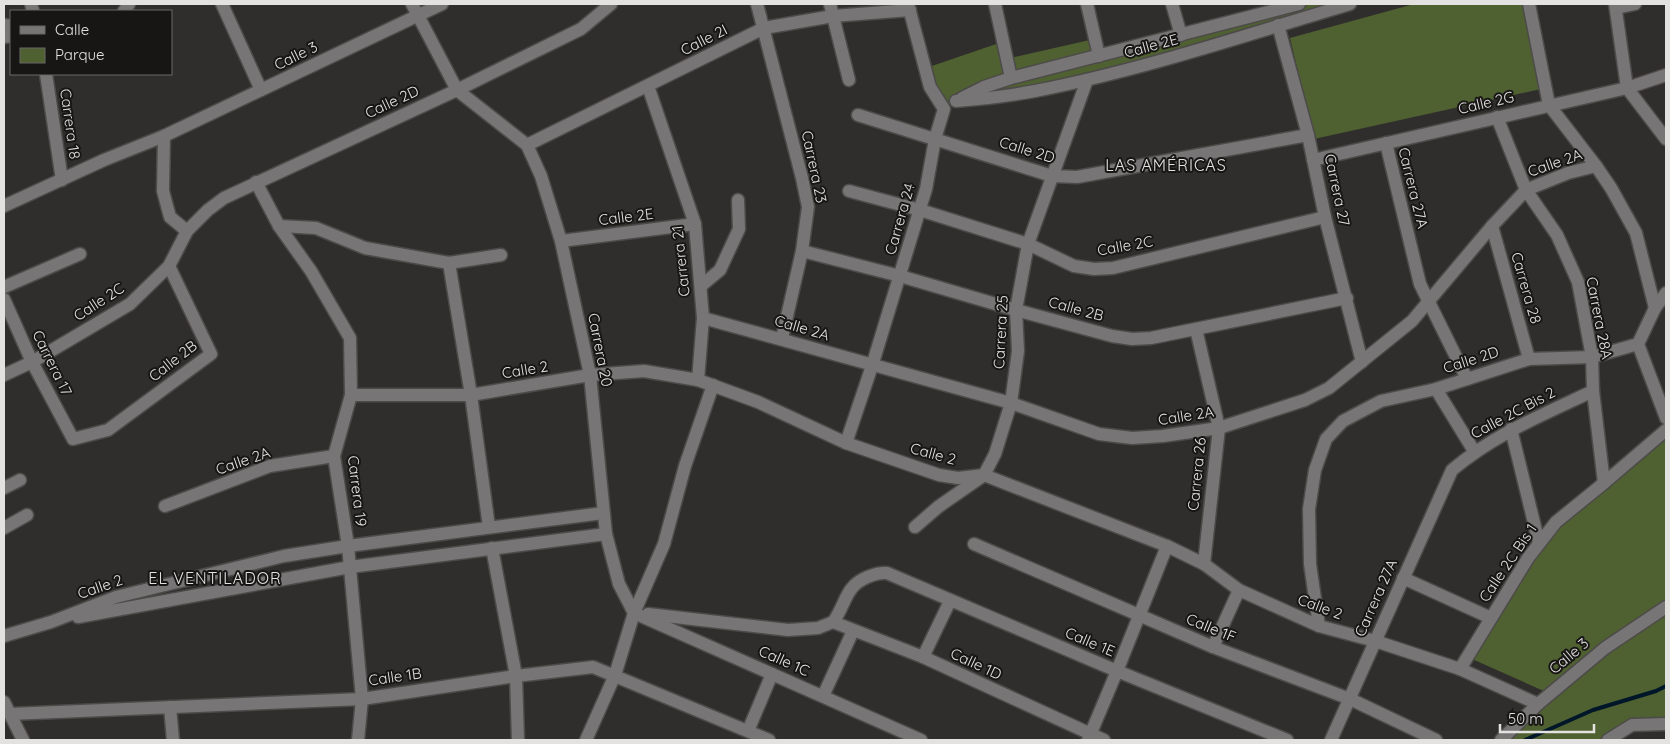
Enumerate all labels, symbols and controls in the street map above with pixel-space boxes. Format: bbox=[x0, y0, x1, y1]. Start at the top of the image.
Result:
legend bbox=[10, 10, 172, 75]
text: Calle bbox=[55, 20, 89, 39]
street label: Calle 2I bbox=[677, 20, 730, 59]
street label: Calle 2E bbox=[1122, 29, 1180, 62]
street label: Calle 3 bbox=[271, 37, 321, 74]
text: Parque bbox=[55, 45, 105, 64]
street label: Calle 2D bbox=[362, 81, 422, 122]
street label: Carrera 18 bbox=[56, 87, 85, 160]
street label: Calle 2G bbox=[1456, 87, 1516, 118]
street label: Carrera 23 bbox=[798, 129, 831, 205]
street label: Calle 2D bbox=[997, 132, 1058, 167]
street label: Calle 2A bbox=[1525, 144, 1585, 181]
street label: Carrera 27A bbox=[1394, 145, 1433, 231]
street label: Carrera 27 bbox=[1321, 152, 1354, 228]
district label: LAS AMÉRICAS bbox=[1105, 155, 1227, 175]
street label: Carrera 24 bbox=[880, 181, 919, 257]
street label: Calle 2E bbox=[597, 204, 654, 229]
street label: Carrera 21 bbox=[667, 225, 694, 297]
street label: Calle 2C bbox=[1096, 231, 1154, 260]
street label: Carrera 28 bbox=[1507, 250, 1546, 326]
street label: Carrera 28A bbox=[1582, 275, 1617, 361]
street label: Calle 2C bbox=[70, 278, 128, 325]
street label: Calle 2B bbox=[1046, 292, 1106, 325]
street label: Carrera 25 bbox=[989, 295, 1012, 369]
street label: Carrera 20 bbox=[584, 311, 617, 388]
street label: Calle 2A bbox=[772, 311, 832, 344]
street label: Carrera 17 bbox=[28, 327, 77, 399]
street label: Calle 2B bbox=[145, 336, 201, 385]
street label: Calle 2D bbox=[1441, 342, 1501, 377]
street label: Calle 2 bbox=[500, 356, 549, 383]
street label: Calle 2C Bis 2 bbox=[1467, 382, 1558, 443]
street label: Calle 2A bbox=[1157, 402, 1215, 429]
street label: Carrera 26 bbox=[1183, 436, 1210, 512]
street label: Calle 2 bbox=[908, 438, 958, 469]
street label: Calle 2A bbox=[213, 442, 273, 479]
street label: Carrera 19 bbox=[344, 454, 371, 527]
street label: Calle 2C Bis 1 bbox=[1475, 520, 1541, 605]
street label: Carrera 27A bbox=[1350, 556, 1401, 639]
district label: EL VENTILADOR bbox=[148, 568, 282, 588]
street label: Calle 2 bbox=[75, 570, 125, 603]
street label: Calle 2 bbox=[1295, 590, 1345, 623]
street label: Calle 1F bbox=[1183, 609, 1239, 646]
street label: Calle 1E bbox=[1062, 623, 1118, 660]
street label: Calle 3 bbox=[1545, 633, 1593, 678]
street label: Calle 1C bbox=[756, 641, 813, 680]
street label: Calle 1D bbox=[947, 643, 1005, 684]
street label: Calle 1B bbox=[367, 663, 423, 690]
scale bar bbox=[1500, 702, 1594, 734]
text: 50 m bbox=[1508, 709, 1543, 728]

